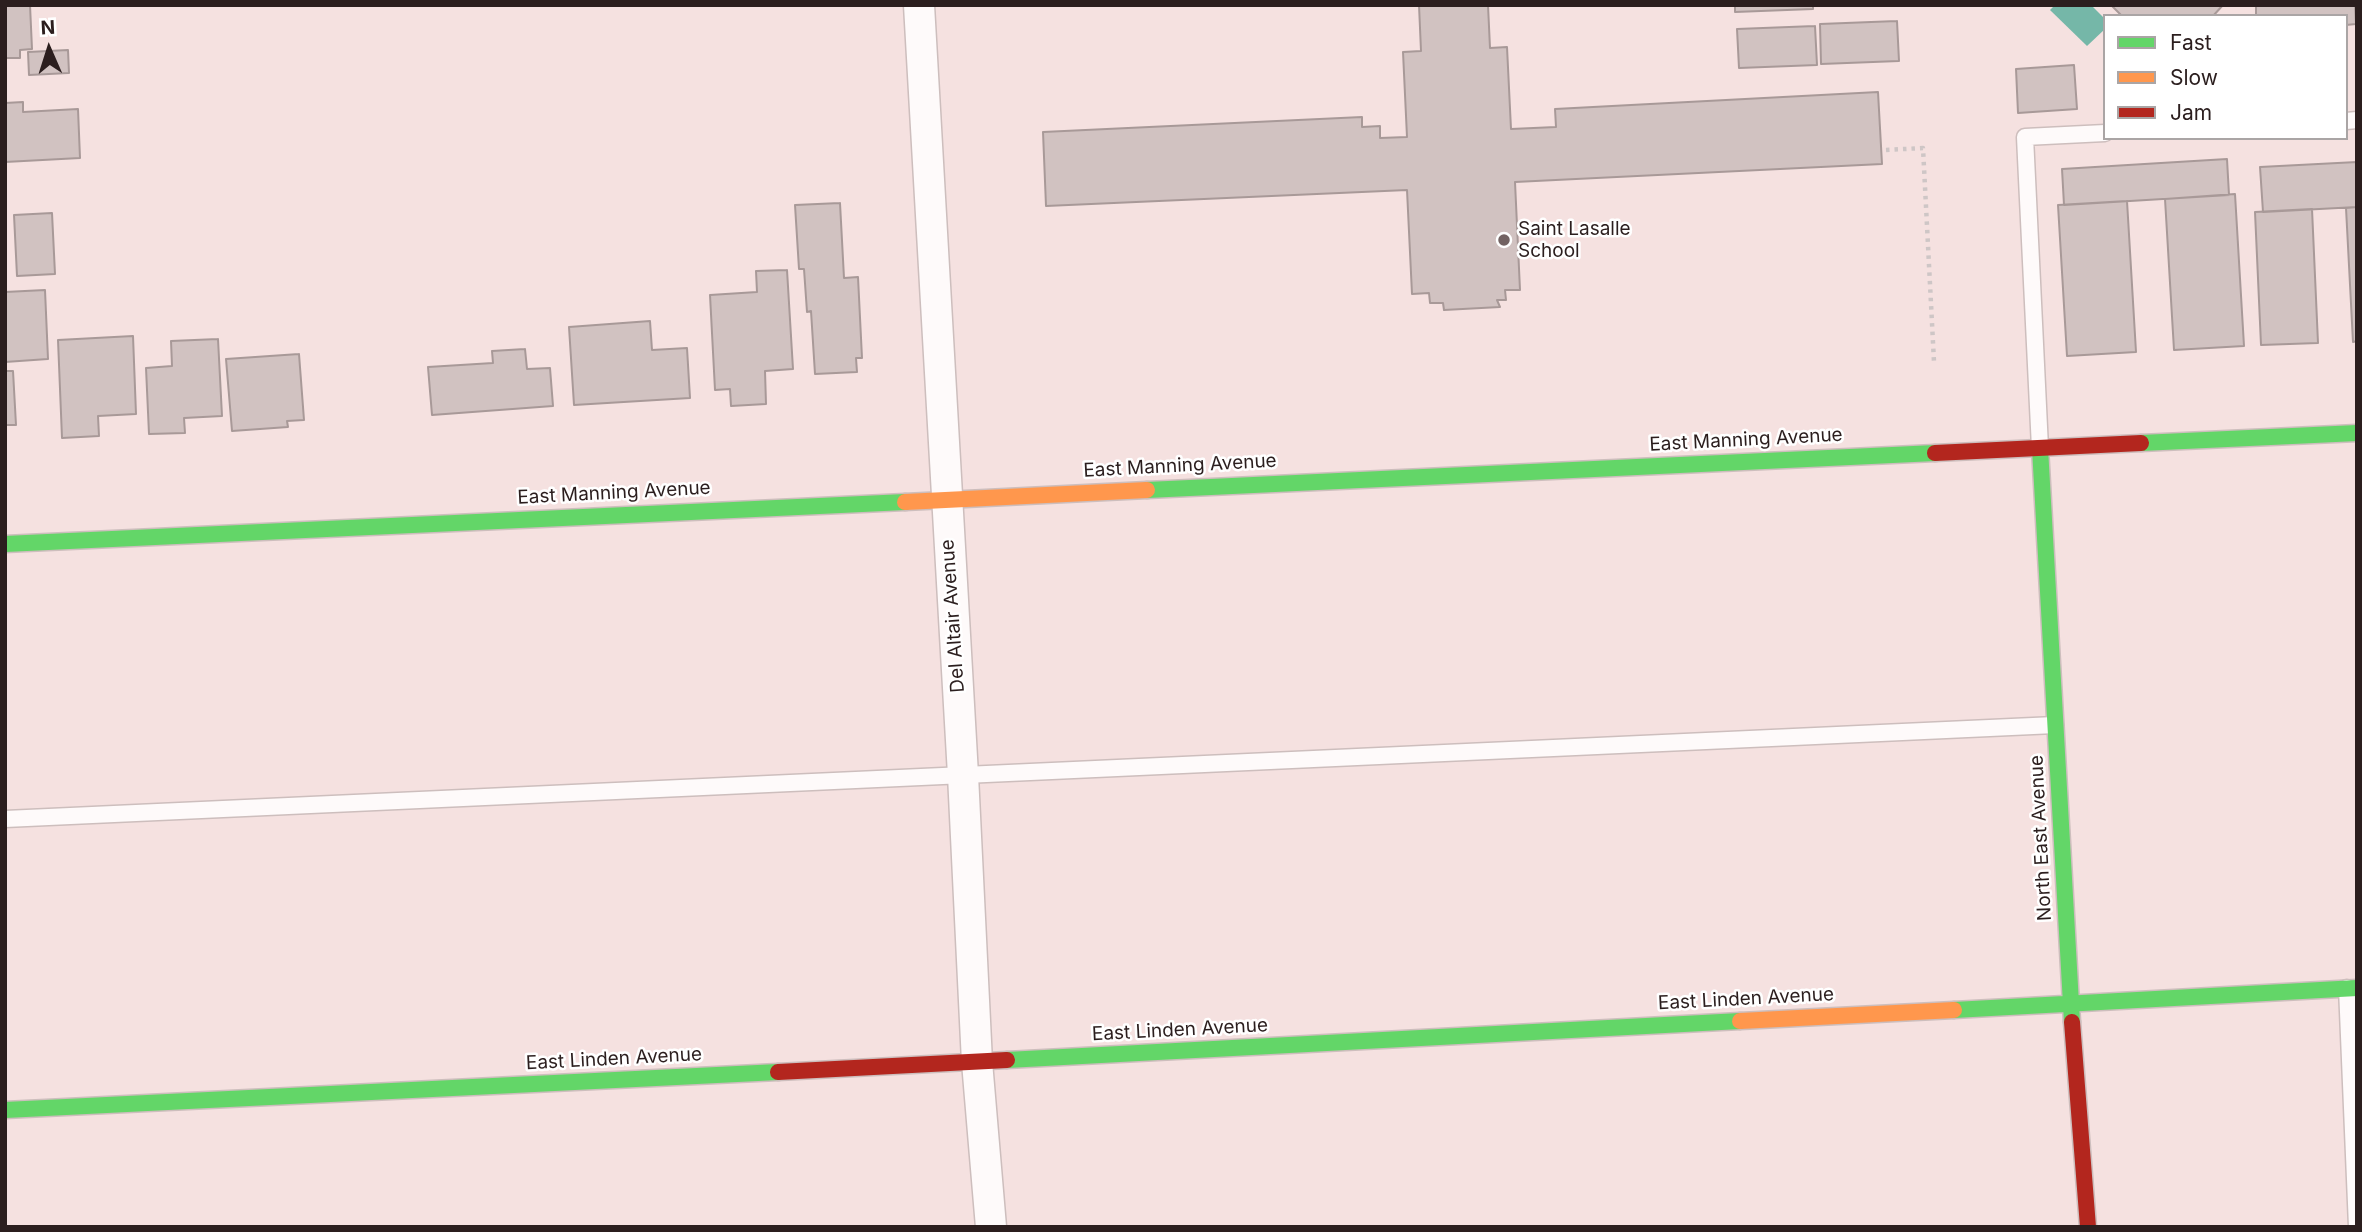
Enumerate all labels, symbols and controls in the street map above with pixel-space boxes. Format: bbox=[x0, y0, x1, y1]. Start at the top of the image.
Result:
north arrow bbox=[14, 14, 84, 84]
legend bbox=[2103, 14, 2348, 140]
text: N bbox=[40, 16, 56, 39]
text: Fast bbox=[2170, 30, 2212, 55]
text: Slow bbox=[2170, 65, 2218, 90]
text: Jam bbox=[2170, 100, 2212, 125]
place label: Saint Lasalle School bbox=[1518, 218, 1631, 262]
marker: Saint Lasalle School bbox=[1496, 232, 1512, 248]
street label: East Manning Avenue bbox=[1649, 424, 1843, 456]
street label: East Manning Avenue bbox=[1083, 450, 1277, 482]
street label: East Manning Avenue bbox=[517, 477, 711, 509]
street label: Del Altair Avenue bbox=[936, 539, 970, 693]
street label: North East Avenue bbox=[2025, 754, 2057, 922]
street label: East Linden Avenue bbox=[1657, 983, 1835, 1015]
street label: East Linden Avenue bbox=[1091, 1014, 1269, 1046]
street label: East Linden Avenue bbox=[525, 1043, 703, 1075]

